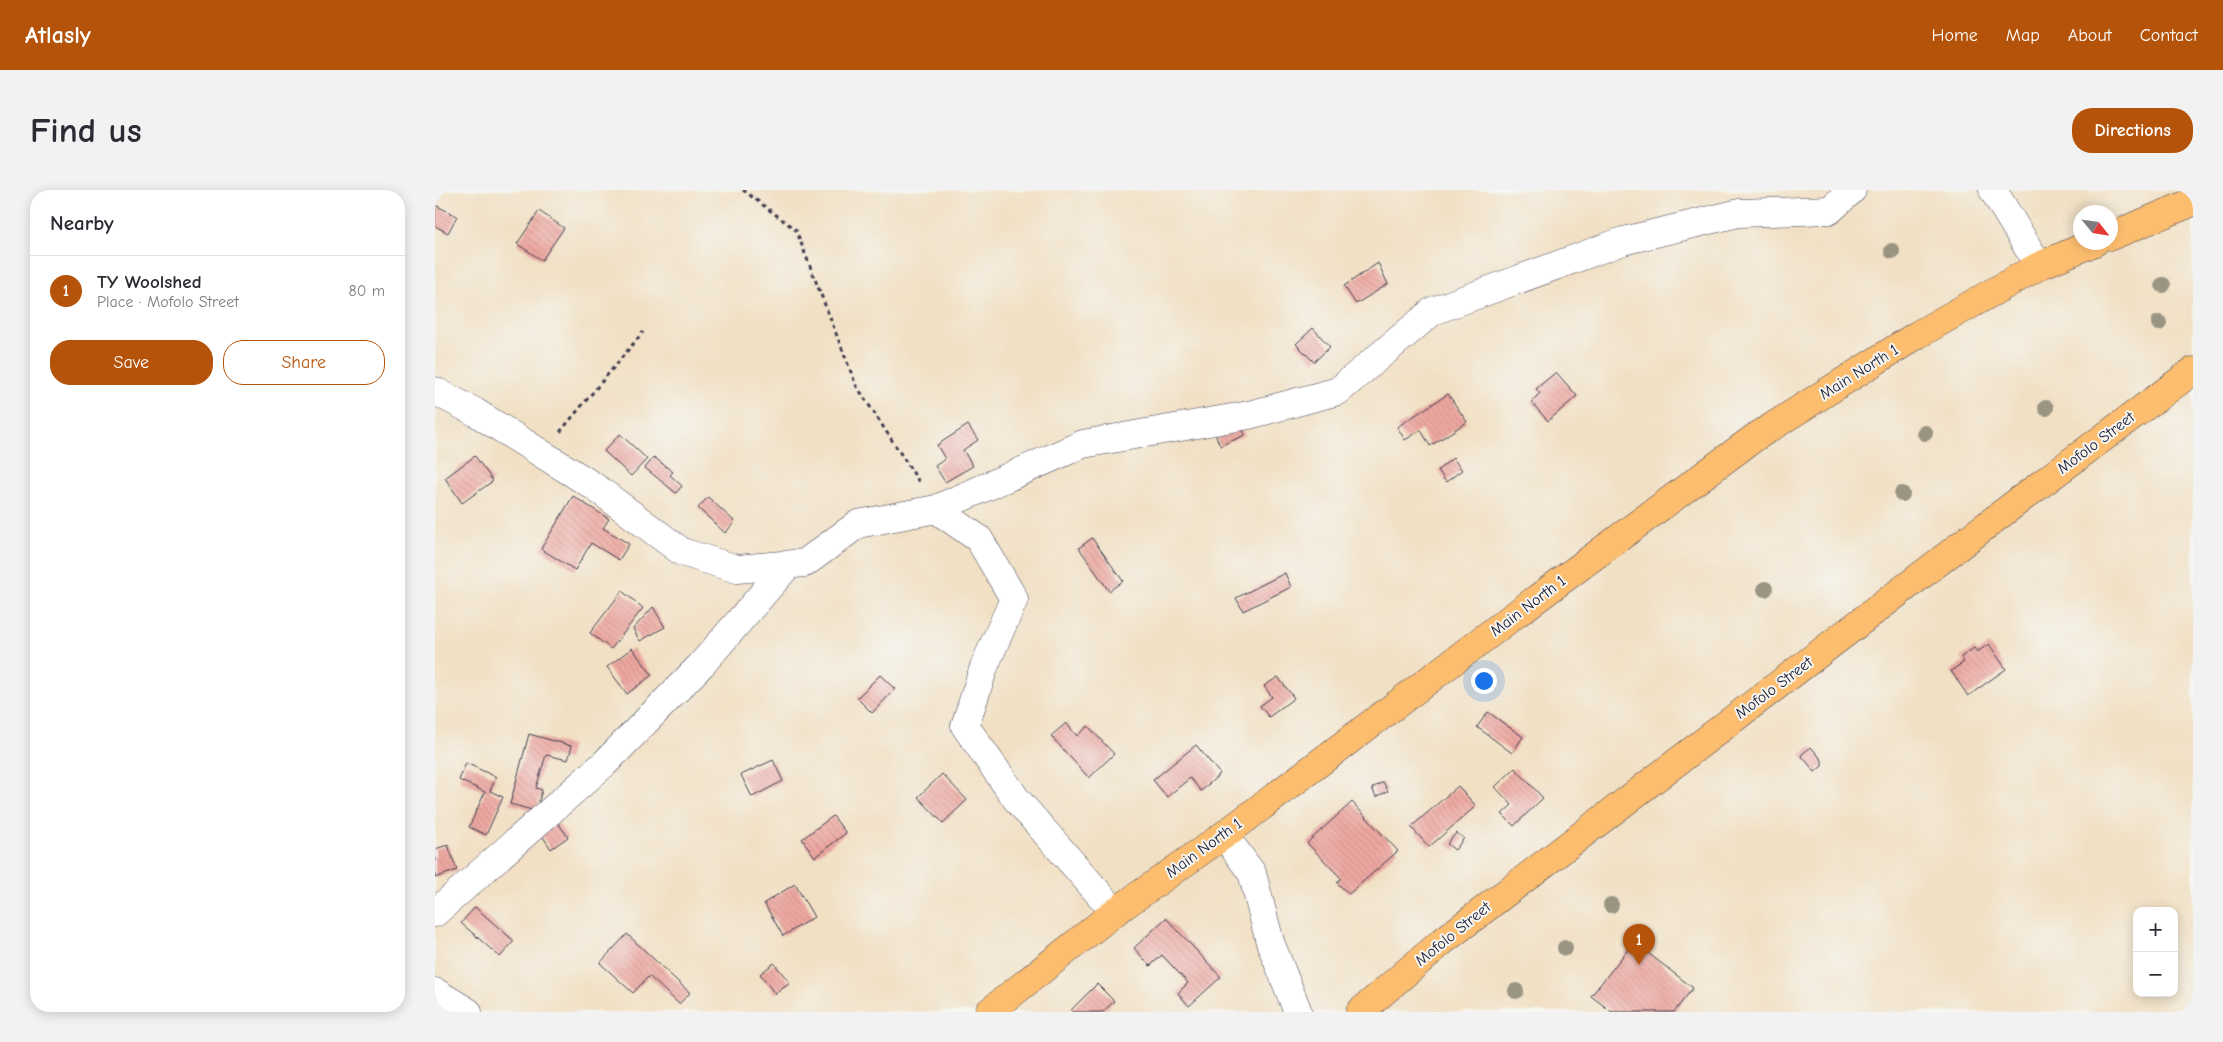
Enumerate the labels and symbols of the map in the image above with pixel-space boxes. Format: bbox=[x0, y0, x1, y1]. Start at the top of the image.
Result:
north arrow bbox=[2073, 205, 2118, 250]
street label: Main North 1 bbox=[1816, 341, 1902, 403]
street label: Mofolo Street bbox=[2054, 408, 2138, 478]
street label: Main North 1 bbox=[1487, 572, 1569, 640]
street label: Mofolo Street bbox=[1732, 653, 1816, 723]
your location bbox=[1471, 668, 1497, 694]
street label: Main North 1 bbox=[1162, 814, 1246, 882]
street label: Mofolo Street bbox=[1412, 898, 1495, 970]
pin: 1 bbox=[1623, 924, 1655, 965]

